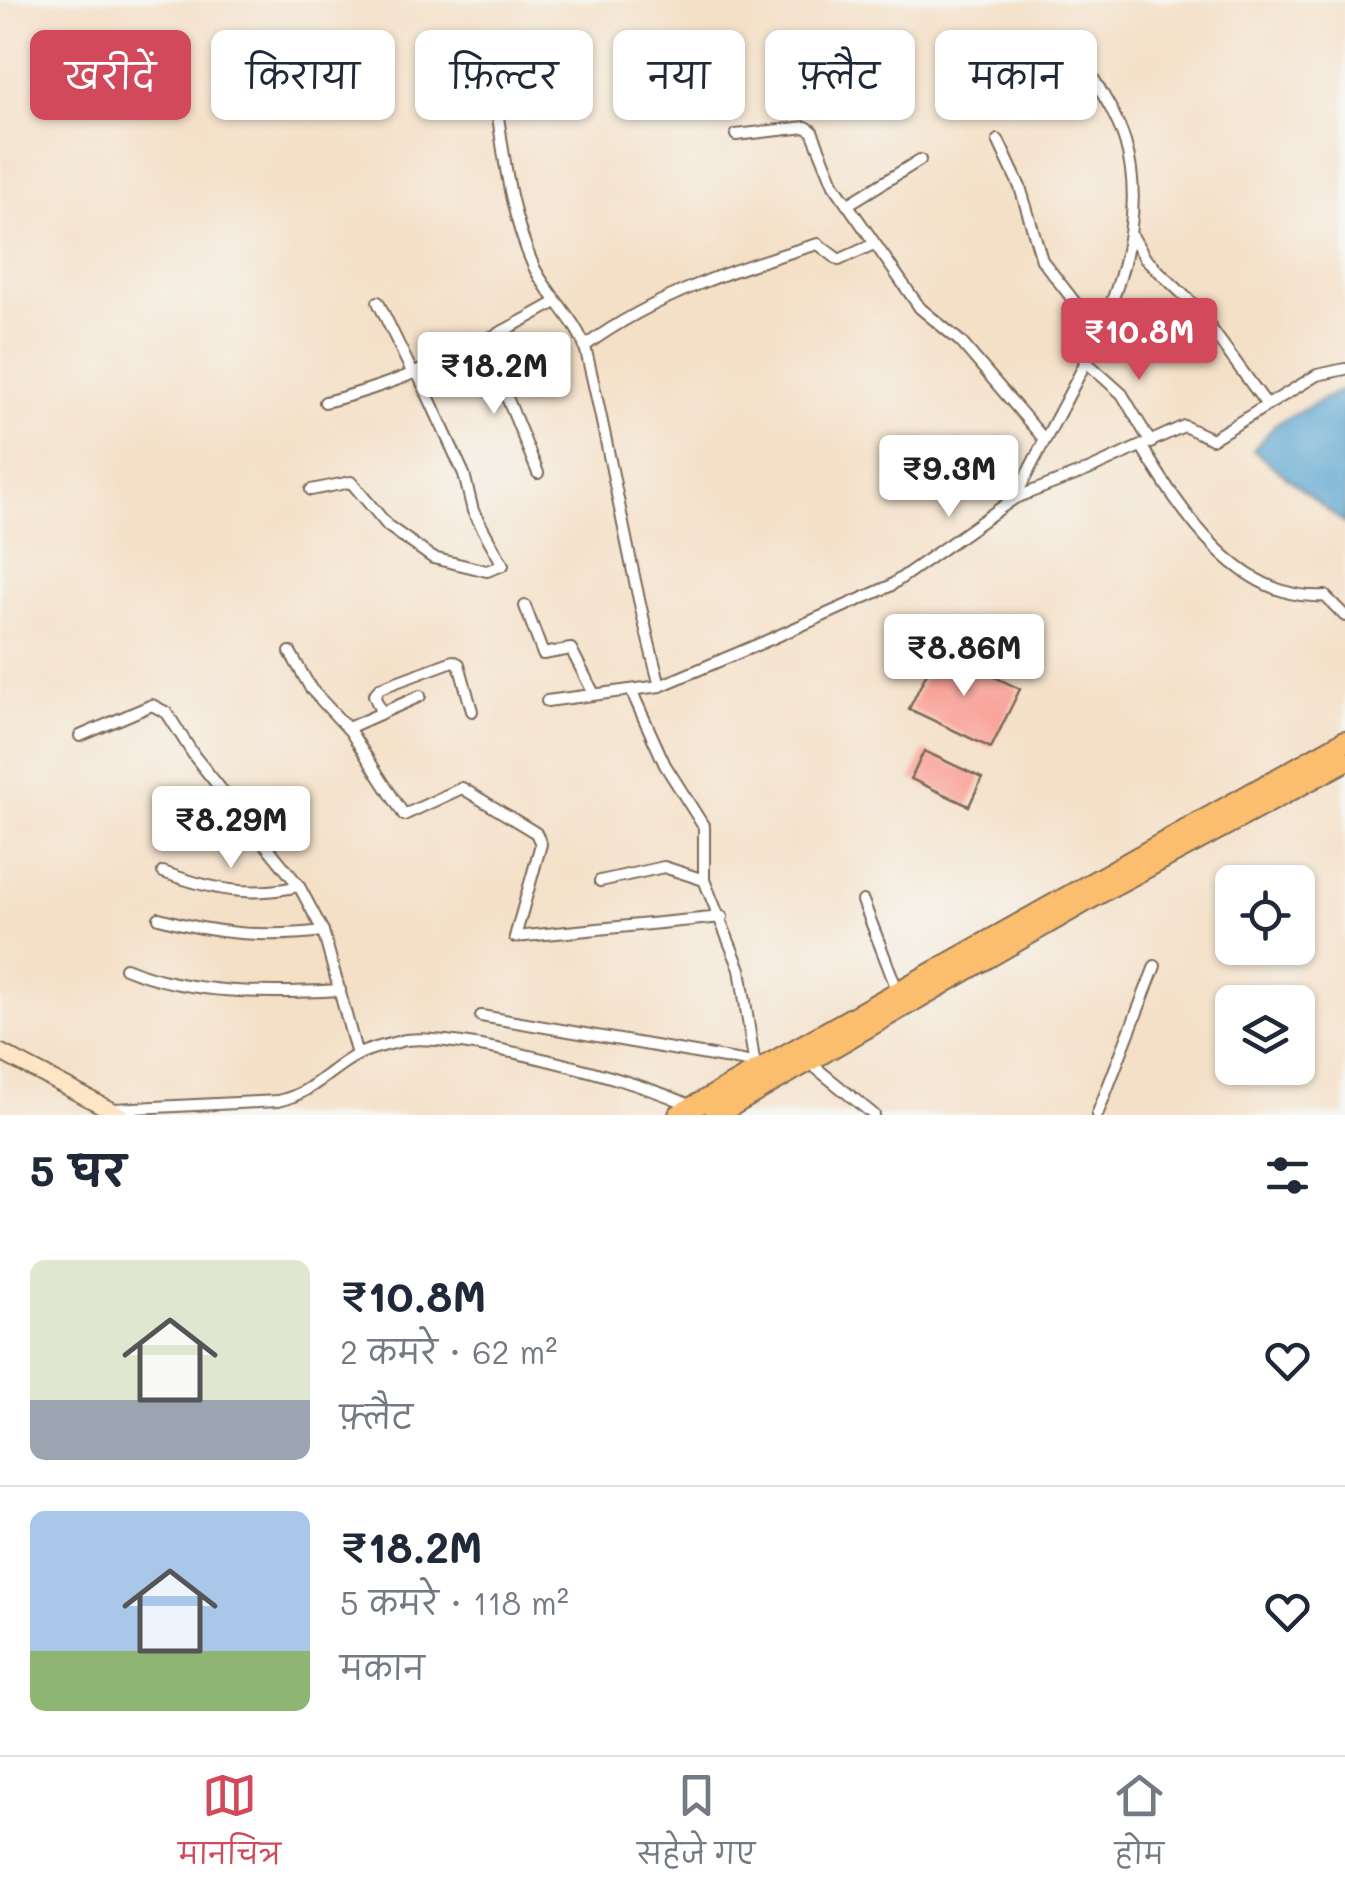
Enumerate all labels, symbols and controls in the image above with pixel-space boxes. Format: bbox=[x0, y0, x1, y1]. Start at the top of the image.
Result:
chip: खरीदें bbox=[30, 30, 191, 120]
chip: किराया bbox=[211, 30, 395, 120]
chip: फ़िल्टर bbox=[415, 30, 593, 120]
chip: नया bbox=[613, 30, 745, 120]
chip: फ़्लैट bbox=[765, 30, 915, 120]
chip: मकान bbox=[935, 30, 1097, 120]
pin: ₹10.8M bbox=[1058, 298, 1220, 383]
text: ₹10.8M bbox=[1083, 309, 1195, 351]
pin: ₹18.2M bbox=[413, 332, 575, 417]
text: ₹18.2M bbox=[440, 343, 548, 385]
pin: ₹9.3M bbox=[879, 435, 1019, 520]
text: ₹9.3M bbox=[901, 446, 997, 488]
pin: ₹8.86M bbox=[883, 614, 1045, 699]
text: ₹8.86M bbox=[906, 625, 1022, 667]
pin: ₹8.29M bbox=[150, 786, 312, 871]
text: ₹8.29M bbox=[174, 797, 288, 839]
map controls bbox=[1215, 865, 1315, 1085]
button: locate bbox=[1215, 865, 1315, 965]
button: layers bbox=[1215, 985, 1315, 1085]
text: 5 घर bbox=[30, 1142, 126, 1197]
icon: filters bbox=[1260, 1148, 1315, 1203]
text: ₹10.8M bbox=[340, 1268, 486, 1323]
icon: home bbox=[110, 1300, 230, 1420]
text: 2 कमरे · 62 m² bbox=[340, 1330, 557, 1372]
icon: heart bbox=[1260, 1333, 1315, 1388]
text: फ़्लैट bbox=[340, 1395, 413, 1437]
text: ₹18.2M bbox=[340, 1519, 483, 1574]
icon: home bbox=[110, 1551, 230, 1671]
text: 5 कमरे · 118 m² bbox=[340, 1581, 569, 1623]
icon: heart bbox=[1260, 1584, 1315, 1639]
text: मकान bbox=[340, 1646, 425, 1688]
tab: मानचित्र bbox=[178, 1768, 281, 1885]
tab: सहेजे गए bbox=[637, 1768, 755, 1885]
tab: होम bbox=[1112, 1768, 1167, 1885]

